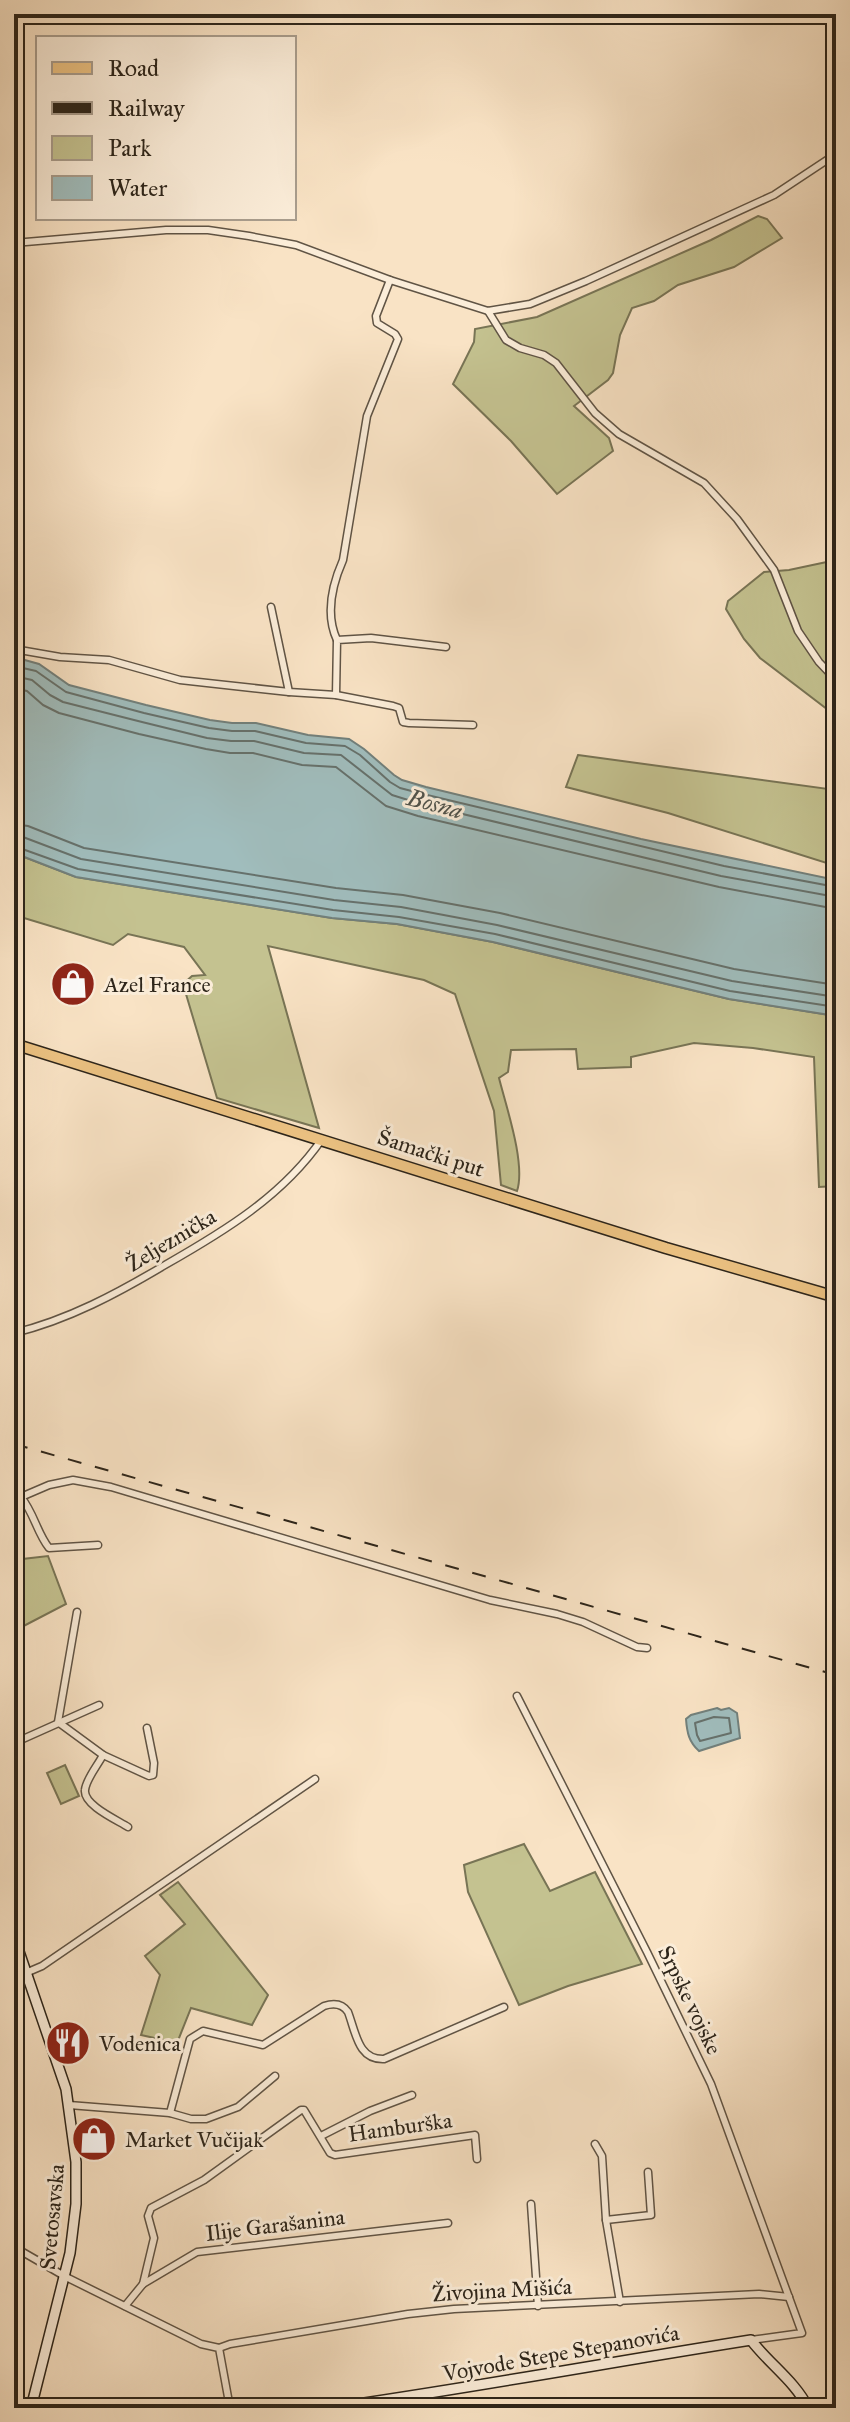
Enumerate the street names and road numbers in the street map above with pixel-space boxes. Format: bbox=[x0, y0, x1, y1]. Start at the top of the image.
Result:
street label: Šamački put bbox=[374, 1123, 488, 1183]
street label: Željeznička bbox=[121, 1202, 221, 1277]
street label: Srpske vojske bbox=[652, 1941, 728, 2059]
street label: Hamburška bbox=[346, 2106, 454, 2148]
street label: Svetosavska bbox=[34, 2162, 70, 2271]
street label: Ilije Garašanina bbox=[204, 2203, 347, 2247]
street label: Živojina Mišića bbox=[431, 2273, 573, 2307]
street label: Vojvode Stepe Stepanovića bbox=[440, 2319, 682, 2387]

